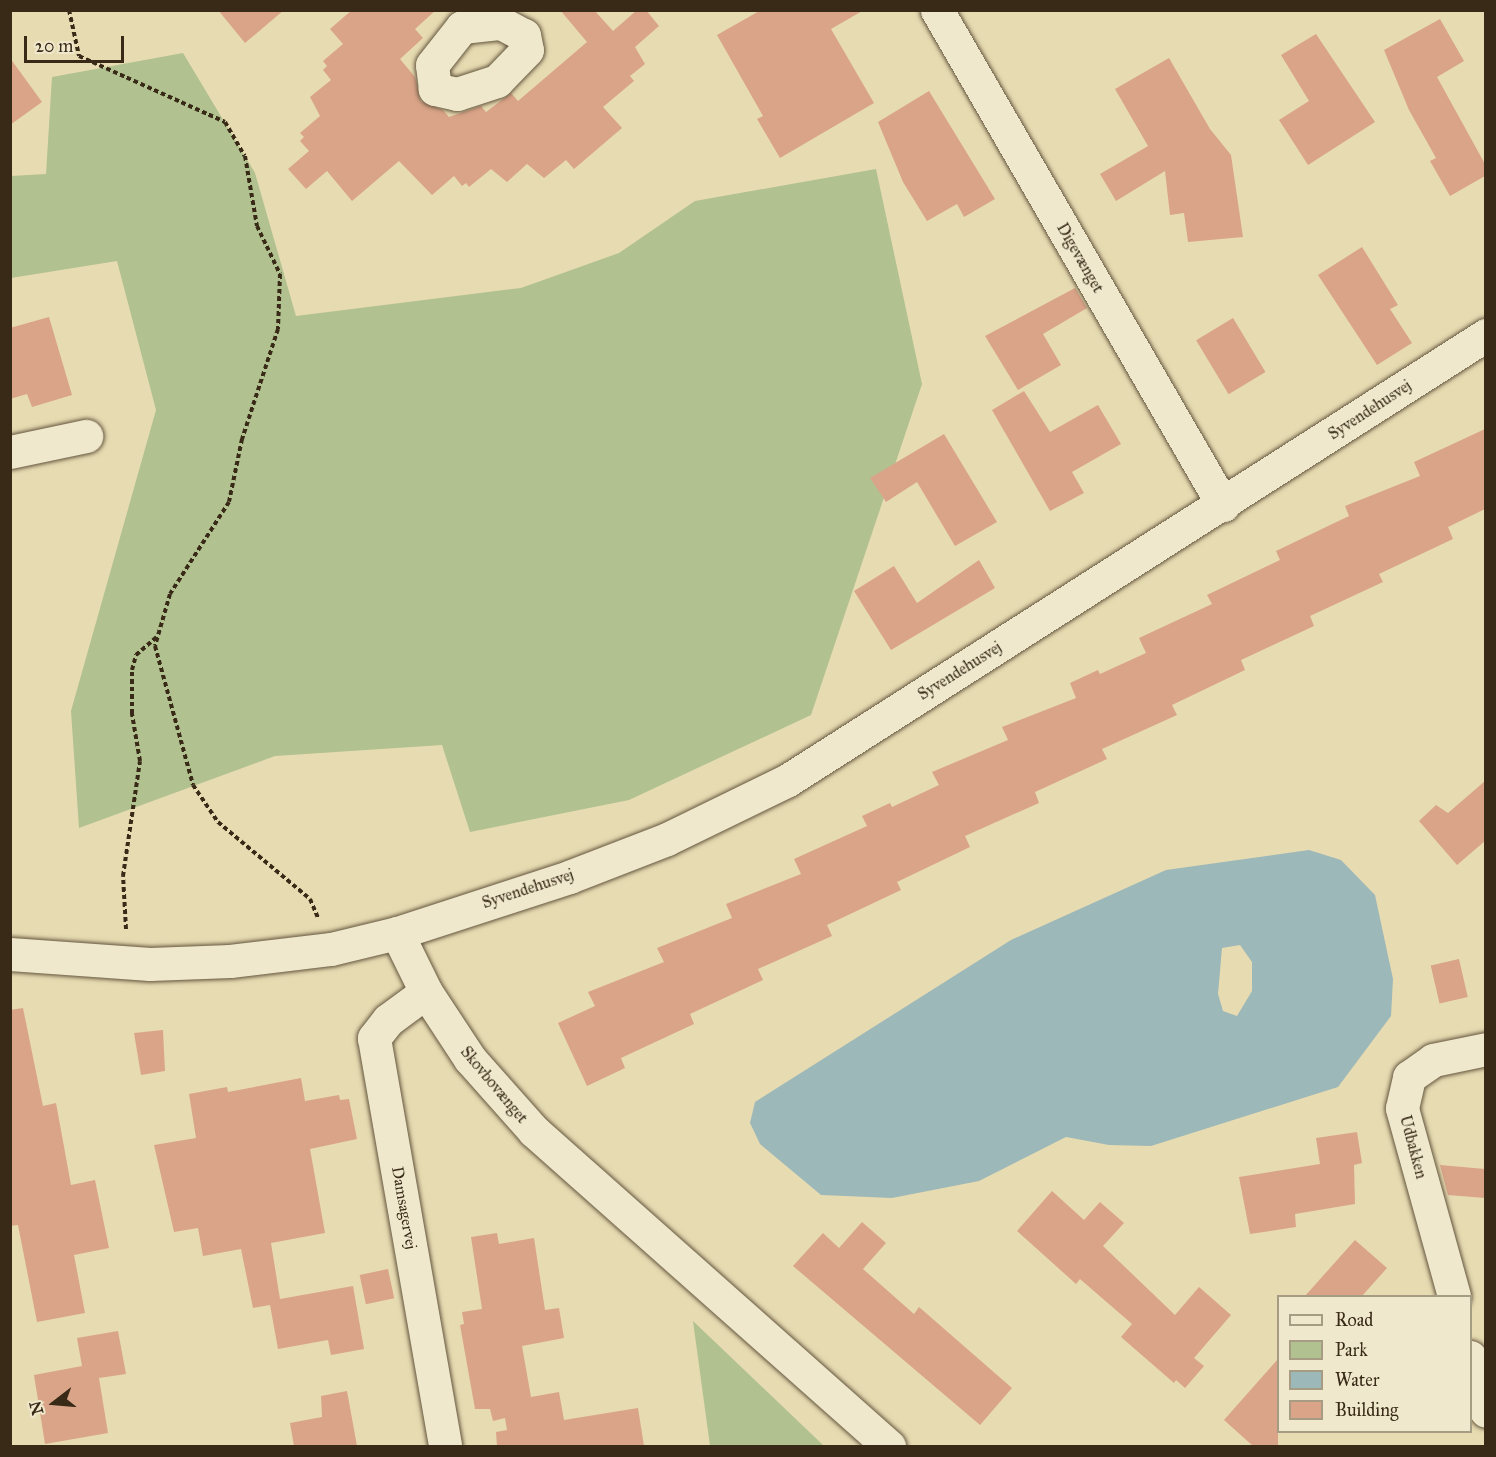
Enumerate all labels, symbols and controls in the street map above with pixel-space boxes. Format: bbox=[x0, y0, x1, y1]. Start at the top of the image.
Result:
scale bar bbox=[27, 24, 128, 62]
text: 20 m bbox=[35, 35, 73, 57]
street label: Digevænget bbox=[1052, 220, 1108, 296]
street label: Syvendehusvej bbox=[1325, 376, 1415, 444]
street label: Syvendehusvej bbox=[915, 638, 1005, 704]
street label: Syvendehusvej bbox=[480, 865, 576, 913]
street label: Skovbovænget bbox=[456, 1043, 532, 1127]
street label: Udbakken bbox=[1395, 1113, 1431, 1181]
street label: Damsagervej bbox=[387, 1165, 421, 1251]
legend bbox=[1277, 1295, 1472, 1433]
text: Road bbox=[1335, 1309, 1373, 1331]
text: Park bbox=[1335, 1339, 1368, 1361]
text: Water bbox=[1335, 1369, 1379, 1391]
north arrow bbox=[24, 1373, 84, 1433]
text: N bbox=[25, 1399, 47, 1417]
text: Building bbox=[1335, 1399, 1398, 1421]

